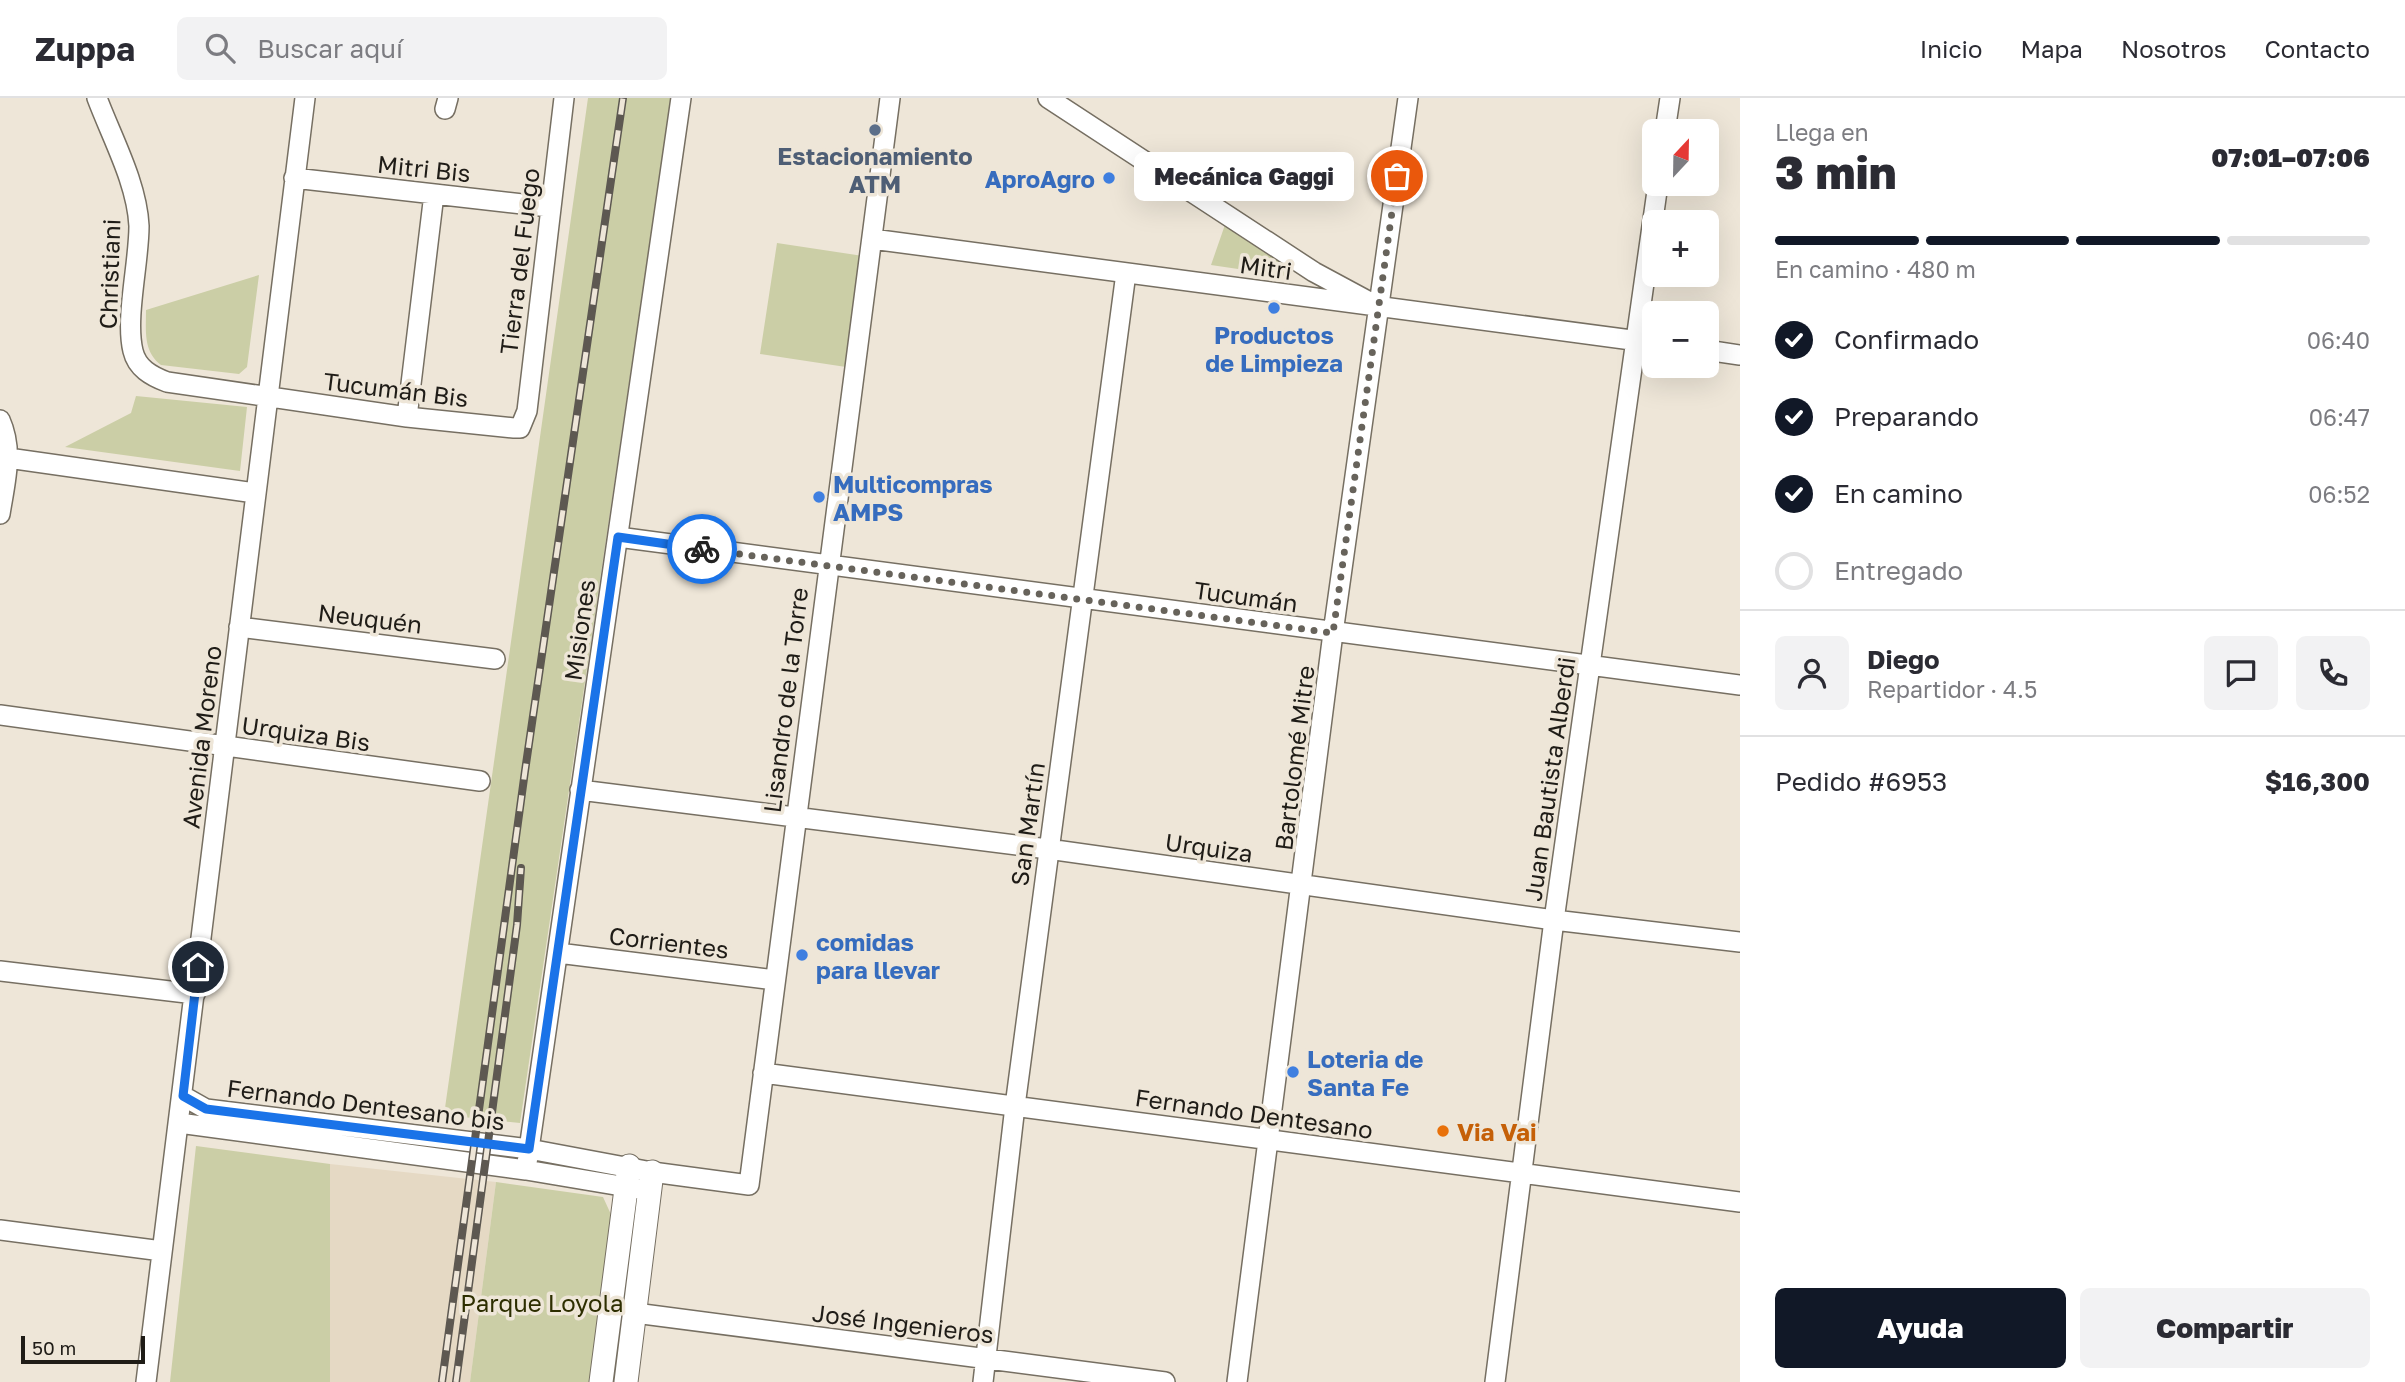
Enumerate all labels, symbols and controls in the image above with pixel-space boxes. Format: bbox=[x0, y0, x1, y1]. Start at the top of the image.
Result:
search box bbox=[177, 17, 667, 80]
text: Zuppa bbox=[35, 29, 135, 68]
icon: search bbox=[201, 29, 239, 67]
text: Buscar aquí bbox=[257, 33, 403, 64]
text: Inicio bbox=[1920, 34, 1982, 63]
text: Mapa bbox=[2020, 34, 2083, 63]
text: Nosotros bbox=[2121, 34, 2227, 63]
text: Contacto bbox=[2265, 34, 2370, 63]
text: Llega en bbox=[1775, 118, 1869, 146]
north arrow bbox=[1642, 119, 1718, 196]
map controls bbox=[1642, 119, 1719, 378]
marker: Estacionamiento ATM bbox=[867, 122, 883, 138]
place label: Estacionamiento ATM bbox=[777, 141, 973, 198]
text: 07:01–07:06 bbox=[2211, 142, 2370, 173]
text: 3 min bbox=[1775, 144, 1897, 199]
pin bbox=[1367, 146, 1427, 206]
street label: Mitri Bis bbox=[376, 149, 472, 187]
callout: Mecánica Gaggi bbox=[1134, 152, 1355, 200]
icon: bag bbox=[1378, 157, 1416, 195]
text: Mecánica Gaggi bbox=[1154, 162, 1334, 190]
place label: AproAgro bbox=[985, 164, 1095, 193]
street label: Tierra del Fuego bbox=[493, 166, 545, 356]
marker: AproAgro bbox=[1101, 170, 1117, 186]
button: + bbox=[1642, 210, 1719, 287]
street label: Christiani bbox=[93, 218, 125, 330]
street label: Mitri bbox=[1238, 249, 1294, 285]
text: En camino · 480 m bbox=[1775, 255, 1976, 283]
marker: Productos de Limpieza bbox=[1266, 300, 1282, 316]
button: − bbox=[1642, 301, 1719, 378]
place label: Productos de Limpieza bbox=[1205, 320, 1343, 377]
icon: check bbox=[1775, 321, 1813, 359]
text: Confirmado bbox=[1834, 324, 1979, 355]
text: 06:40 bbox=[2307, 326, 2370, 354]
street label: Tucumán Bis bbox=[322, 366, 470, 412]
icon: check bbox=[1775, 398, 1813, 436]
text: Preparando bbox=[1834, 401, 1979, 432]
text: 06:47 bbox=[2309, 403, 2370, 431]
place label: Multicompras AMPS bbox=[833, 469, 993, 526]
icon: check bbox=[1775, 475, 1813, 513]
text: En camino bbox=[1834, 478, 1963, 509]
text: 06:52 bbox=[2308, 480, 2370, 508]
marker: Multicompras AMPS bbox=[811, 489, 827, 505]
courier bbox=[667, 514, 737, 584]
icon: bike bbox=[683, 530, 721, 568]
text: Entregado bbox=[1834, 555, 1963, 586]
street label: Tucumán bbox=[1192, 574, 1300, 618]
street label: Misiones bbox=[558, 577, 600, 683]
street label: Lisandro de la Torre bbox=[757, 586, 813, 814]
street label: Neuquén bbox=[316, 597, 424, 639]
button: person bbox=[1775, 636, 1849, 710]
button: chat bbox=[2204, 636, 2278, 710]
button: phone bbox=[2296, 636, 2370, 710]
street label: Avenida Moreno bbox=[175, 644, 227, 830]
text: Diego bbox=[1867, 644, 1940, 675]
street label: Juan Bautista Alberdi bbox=[1517, 655, 1581, 903]
street label: Bartolomé Mitre bbox=[1268, 664, 1320, 852]
text: Repartidor · 4.5 bbox=[1867, 675, 2037, 703]
street label: Urquiza Bis bbox=[240, 710, 372, 756]
street label: San Martín bbox=[1004, 760, 1050, 888]
text: Pedido #6953 bbox=[1775, 766, 1947, 797]
text: $16,300 bbox=[2265, 766, 2370, 797]
street label: Urquiza bbox=[1163, 827, 1255, 867]
street label: Corrientes bbox=[607, 920, 731, 964]
place label: comidas para llevar bbox=[816, 927, 940, 984]
pin bbox=[168, 937, 228, 997]
marker: comidas para llevar bbox=[794, 947, 810, 963]
icon: home bbox=[179, 948, 217, 986]
place label: Loteria de Santa Fe bbox=[1307, 1044, 1424, 1101]
marker: Loteria de Santa Fe bbox=[1285, 1064, 1301, 1080]
street label: Fernando Dentesano bis bbox=[225, 1073, 507, 1135]
street label: Fernando Dentesano bbox=[1133, 1082, 1375, 1144]
place label: Via Vai bbox=[1457, 1117, 1537, 1146]
marker: Via Vai bbox=[1435, 1123, 1451, 1139]
park label: Parque Loyola bbox=[460, 1288, 624, 1317]
button: Ayuda bbox=[1775, 1288, 2066, 1368]
button: Compartir bbox=[2080, 1288, 2370, 1368]
street label: José Ingenieros bbox=[811, 1297, 995, 1349]
scale bar bbox=[21, 1333, 145, 1365]
text: 50 m bbox=[32, 1336, 76, 1359]

